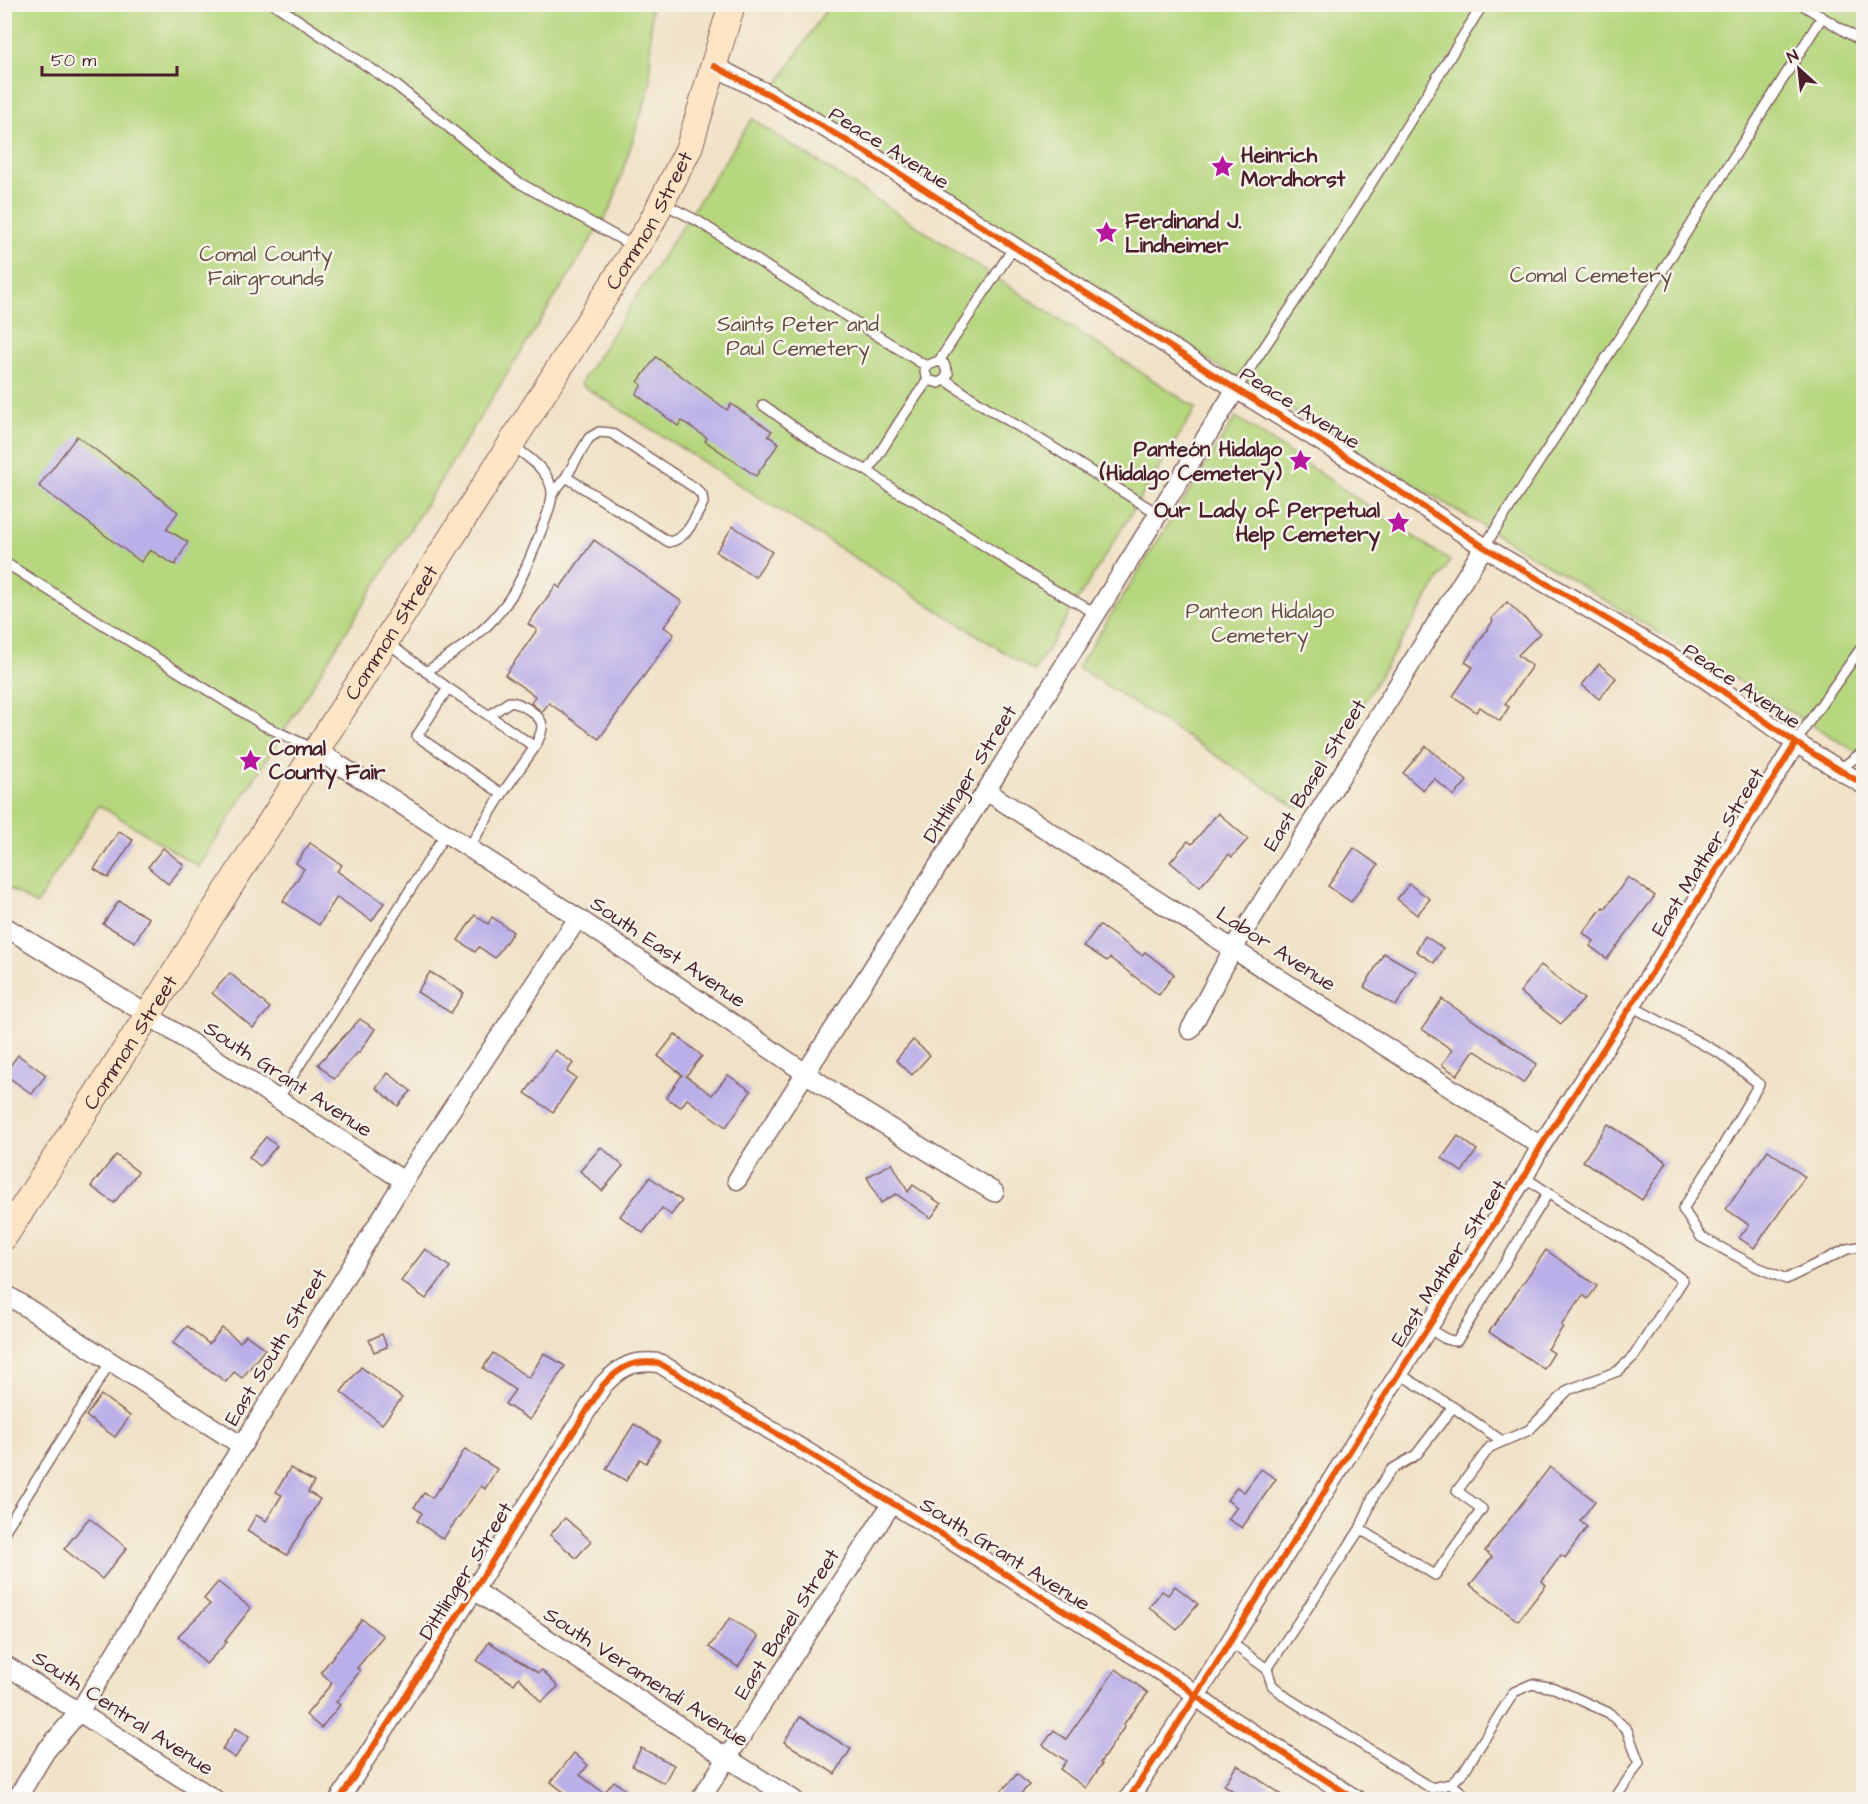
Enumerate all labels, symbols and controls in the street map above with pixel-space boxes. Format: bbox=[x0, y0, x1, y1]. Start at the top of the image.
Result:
scale bar bbox=[42, 39, 177, 77]
north arrow bbox=[1769, 39, 1829, 99]
text: N bbox=[1783, 44, 1802, 69]
text: 50 m bbox=[51, 48, 96, 73]
street label: Peace Avenue bbox=[823, 99, 955, 197]
place label: Heinrich Mordhorst bbox=[1241, 141, 1346, 194]
street label: Common Street bbox=[598, 146, 700, 295]
place icon: Heinrich Mordhorst bbox=[1210, 154, 1236, 180]
place label: Ferdinand J. Lindheimer bbox=[1125, 207, 1241, 260]
place icon: Ferdinand J. Lindheimer bbox=[1094, 220, 1120, 246]
park label: Comal County Fairgrounds bbox=[199, 240, 333, 295]
park label: Comal Cemetery bbox=[1510, 261, 1673, 292]
park label: Saints Peter and Paul Cemetery bbox=[717, 310, 879, 365]
street label: Peace Avenue bbox=[1234, 359, 1366, 457]
place label: Panteón Hidalgo (Hidalgo Cemetery) bbox=[1099, 435, 1283, 491]
place icon: Panteón Hidalgo (Hidalgo Cemetery) bbox=[1287, 448, 1313, 474]
place label: Our Lady of Perpetual Help Cemetery bbox=[1154, 496, 1381, 552]
place icon: Our Lady of Perpetual Help Cemetery bbox=[1385, 509, 1411, 535]
street label: Common Street bbox=[337, 559, 445, 706]
park label: Panteon Hidalgo Cemetery bbox=[1186, 597, 1334, 652]
street label: Peace Avenue bbox=[1677, 636, 1807, 736]
street label: East Basel Street bbox=[1256, 693, 1374, 857]
street label: Dittlinger Street bbox=[916, 699, 1026, 850]
place label: Comal County Fair bbox=[269, 734, 386, 790]
place icon: Comal County Fair bbox=[238, 747, 264, 773]
street label: East Mather Street bbox=[1644, 762, 1772, 942]
street label: South East Avenue bbox=[584, 889, 752, 1015]
street label: Labor Avenue bbox=[1211, 900, 1341, 998]
street label: Common Street bbox=[76, 969, 185, 1115]
street label: South Grant Avenue bbox=[198, 1014, 378, 1144]
street label: East Mather Street bbox=[1384, 1173, 1514, 1352]
street label: East South Street bbox=[218, 1263, 335, 1431]
street label: South Grant Avenue bbox=[914, 1490, 1096, 1618]
street label: Dittlinger Street bbox=[412, 1496, 522, 1647]
street label: East Basel Street bbox=[727, 1542, 847, 1705]
street label: South Veramendi Avenue bbox=[538, 1600, 754, 1754]
street label: South Central Avenue bbox=[27, 1643, 219, 1783]

